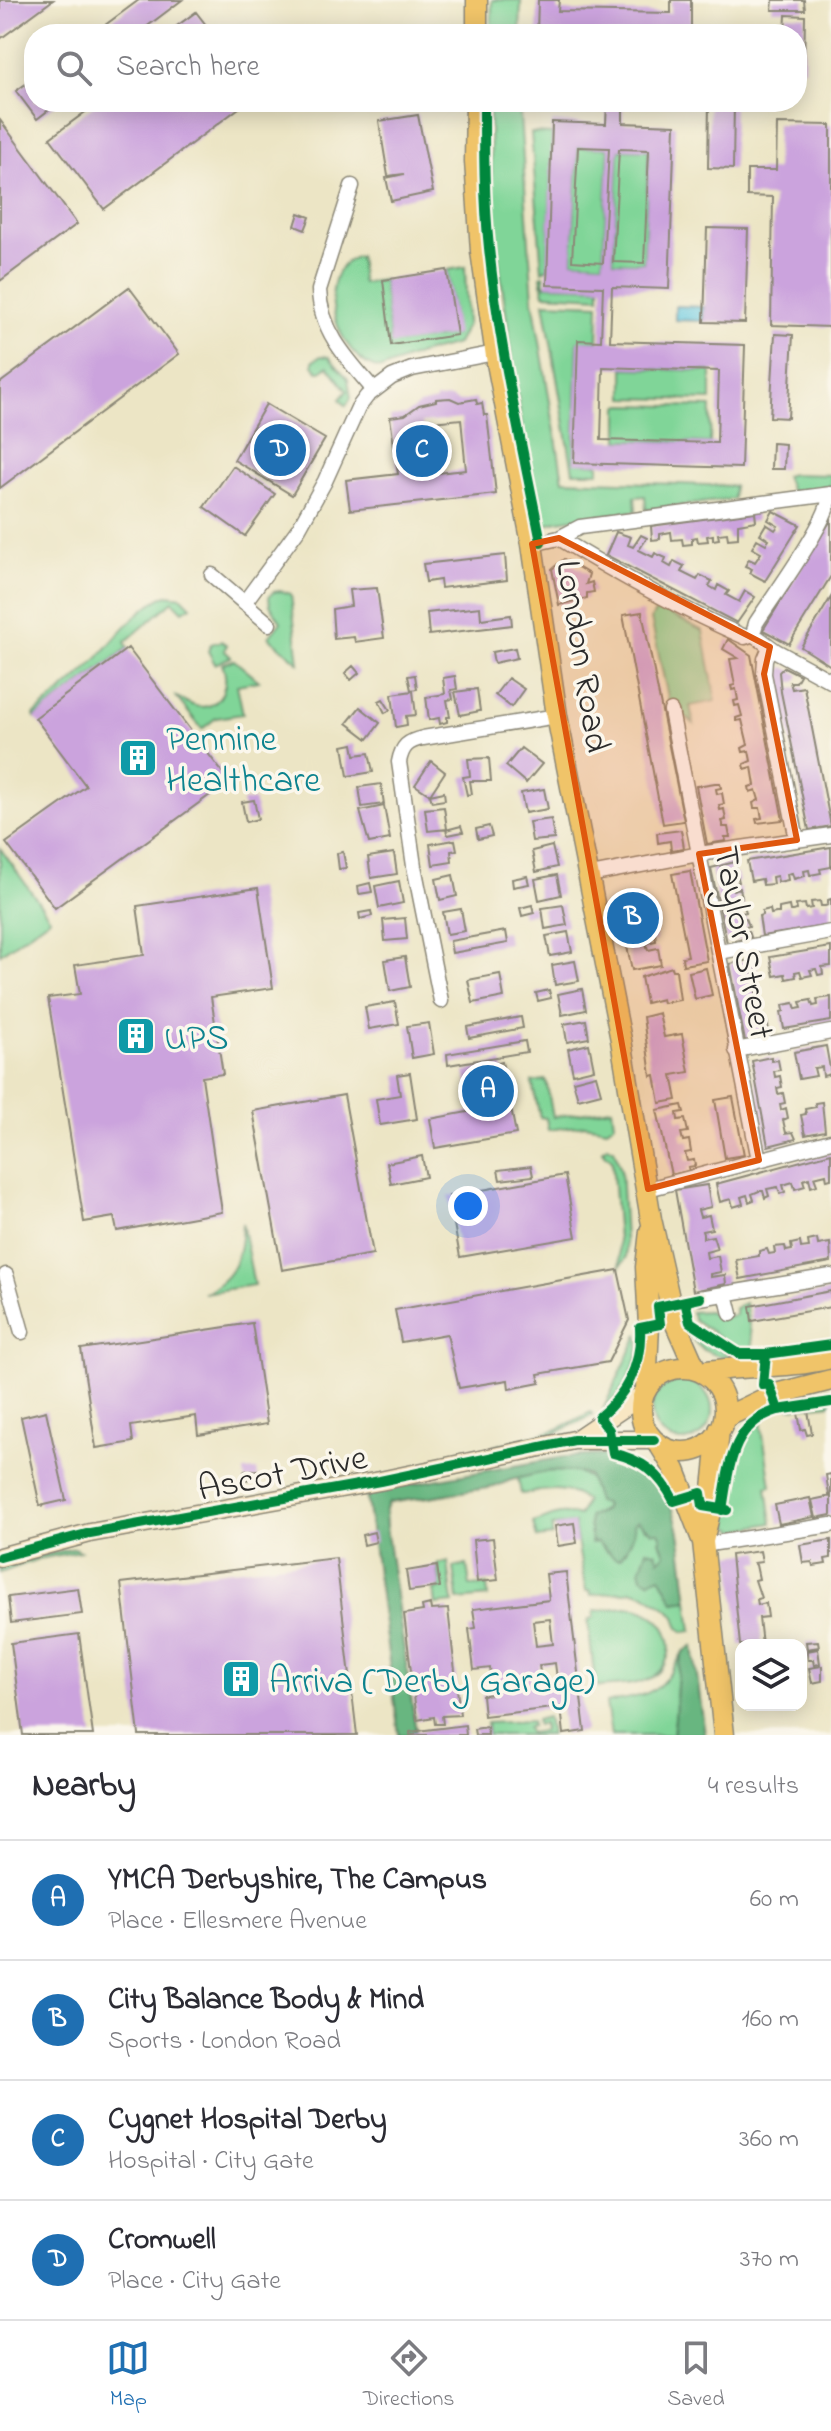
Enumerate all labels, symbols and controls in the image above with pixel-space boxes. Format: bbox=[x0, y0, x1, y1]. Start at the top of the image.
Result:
search box bbox=[24, 24, 807, 112]
icon: search bbox=[52, 46, 96, 90]
text: Search here bbox=[116, 46, 260, 90]
pin: D bbox=[254, 420, 306, 480]
pin: C bbox=[396, 421, 448, 481]
street label: London Road bbox=[539, 557, 622, 757]
place label: Pennine Healthcare bbox=[166, 715, 321, 809]
building icon: Pennine Healthcare bbox=[117, 737, 159, 779]
street label: Taylor Street bbox=[697, 842, 786, 1044]
pin: B bbox=[607, 888, 659, 948]
place label: UPS bbox=[164, 1014, 229, 1067]
building icon: UPS bbox=[115, 1015, 157, 1057]
pin: A bbox=[462, 1061, 514, 1121]
your location bbox=[448, 1186, 488, 1226]
street label: Ascot Drive bbox=[194, 1433, 373, 1518]
map controls bbox=[735, 1639, 807, 1711]
button: layers bbox=[735, 1639, 807, 1711]
place label: Arriva (Derby Garage) bbox=[269, 1657, 595, 1710]
building icon: Arriva (Derby Garage) bbox=[220, 1658, 262, 1700]
text: Nearby bbox=[32, 1762, 136, 1812]
text: 4 results bbox=[708, 1768, 799, 1806]
text: YMCA Derbyshire, The Campus bbox=[108, 1859, 487, 1903]
text: A bbox=[50, 1881, 66, 1919]
text: 60 m bbox=[750, 1881, 799, 1919]
text: Place · Ellesmere Avenue bbox=[108, 1903, 367, 1941]
text: City Balance Body & Mind bbox=[108, 1979, 424, 2023]
text: B bbox=[49, 2001, 67, 2039]
text: 160 m bbox=[741, 2001, 799, 2039]
text: Sports · London Road bbox=[108, 2023, 341, 2061]
text: Cygnet Hospital Derby bbox=[108, 2099, 387, 2143]
text: C bbox=[51, 2121, 65, 2159]
text: 360 m bbox=[739, 2121, 799, 2159]
text: Hospital · City Gate bbox=[108, 2143, 314, 2181]
text: Cromwell bbox=[108, 2219, 216, 2263]
text: D bbox=[48, 2241, 68, 2279]
text: 370 m bbox=[740, 2241, 799, 2279]
text: Place · City Gate bbox=[108, 2263, 281, 2301]
tab: Map bbox=[106, 2336, 150, 2416]
tab: Directions bbox=[363, 2336, 454, 2416]
tab: Saved bbox=[667, 2336, 725, 2416]

